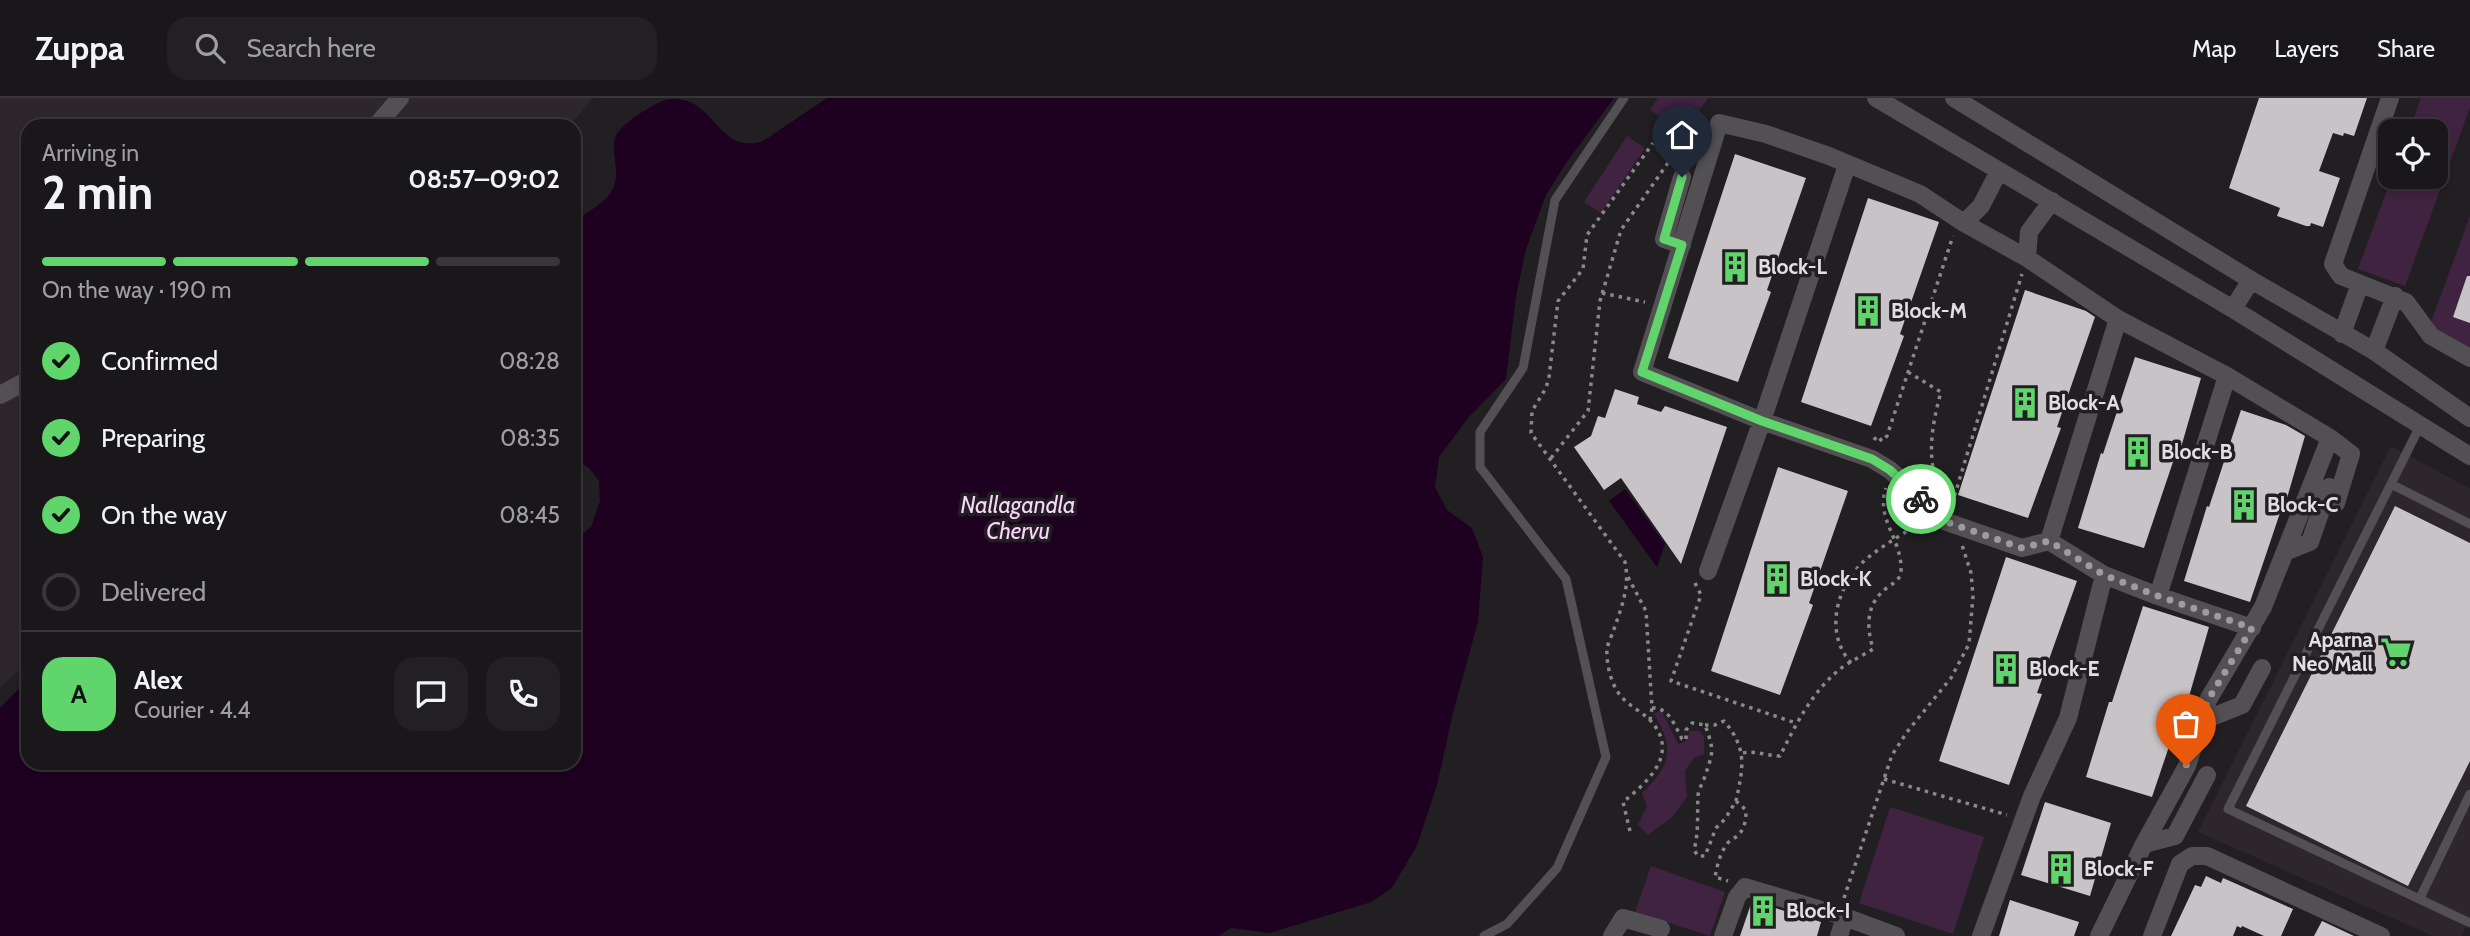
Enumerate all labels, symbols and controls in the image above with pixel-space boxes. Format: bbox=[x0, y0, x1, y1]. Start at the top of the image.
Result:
search box bbox=[167, 17, 657, 80]
text: Zuppa bbox=[35, 28, 125, 68]
icon: search bbox=[191, 29, 229, 67]
text: Search here bbox=[247, 32, 376, 64]
text: Map bbox=[2192, 34, 2236, 63]
text: Layers bbox=[2274, 34, 2339, 63]
text: Share bbox=[2377, 34, 2435, 63]
pin bbox=[1652, 105, 1712, 177]
icon: home bbox=[1663, 116, 1701, 154]
map controls bbox=[2378, 119, 2448, 189]
button: locate bbox=[2378, 119, 2448, 189]
text: Arriving in bbox=[42, 139, 139, 167]
text: 08:57–09:02 bbox=[408, 163, 560, 195]
text: 2 min bbox=[42, 165, 153, 221]
building icon: Block-L bbox=[1718, 250, 1752, 284]
place label: Block-L bbox=[1758, 254, 1828, 279]
text: On the way · 190 m bbox=[42, 276, 231, 304]
building icon: Block-M bbox=[1851, 294, 1885, 328]
place label: Block-M bbox=[1891, 298, 1967, 323]
icon: check bbox=[42, 342, 80, 380]
text: Confirmed bbox=[101, 345, 218, 377]
text: 08:28 bbox=[499, 347, 560, 375]
building icon: Block-A bbox=[2008, 386, 2042, 420]
place label: Block-A bbox=[2048, 390, 2121, 415]
icon: check bbox=[42, 419, 80, 457]
text: Preparing bbox=[101, 422, 205, 454]
text: 08:35 bbox=[500, 424, 560, 452]
building icon: Block-B bbox=[2121, 435, 2155, 469]
place label: Block-B bbox=[2161, 439, 2233, 464]
courier bbox=[1886, 464, 1956, 534]
icon: bike bbox=[1902, 480, 1940, 518]
building icon: Block-C bbox=[2227, 488, 2261, 522]
water label: Nallagandla Chervu bbox=[961, 491, 1075, 545]
place label: Block-C bbox=[2267, 492, 2339, 517]
icon: check bbox=[42, 496, 80, 534]
text: On the way bbox=[101, 499, 227, 531]
text: 08:45 bbox=[499, 501, 560, 529]
building icon: Block-K bbox=[1760, 562, 1794, 596]
place label: Block-K bbox=[1800, 566, 1873, 591]
text: Delivered bbox=[101, 576, 206, 608]
place label: Aparna Neo Mall bbox=[2292, 627, 2374, 676]
supermarket icon: Aparna Neo Mall bbox=[2379, 635, 2413, 669]
building icon: Block-E bbox=[1989, 652, 2023, 686]
place label: Block-E bbox=[2029, 656, 2100, 681]
button: chat bbox=[394, 657, 468, 731]
button: phone bbox=[486, 657, 560, 731]
text: Alex bbox=[134, 664, 183, 696]
text: A bbox=[71, 678, 87, 710]
pin bbox=[2156, 694, 2216, 766]
text: Courier · 4.4 bbox=[134, 696, 251, 724]
icon: bag bbox=[2167, 705, 2205, 743]
building icon: Block-F bbox=[2044, 852, 2078, 886]
place label: Block-F bbox=[2084, 856, 2154, 881]
building icon: Block-I bbox=[1746, 894, 1780, 928]
place label: Block-I bbox=[1786, 898, 1851, 923]

